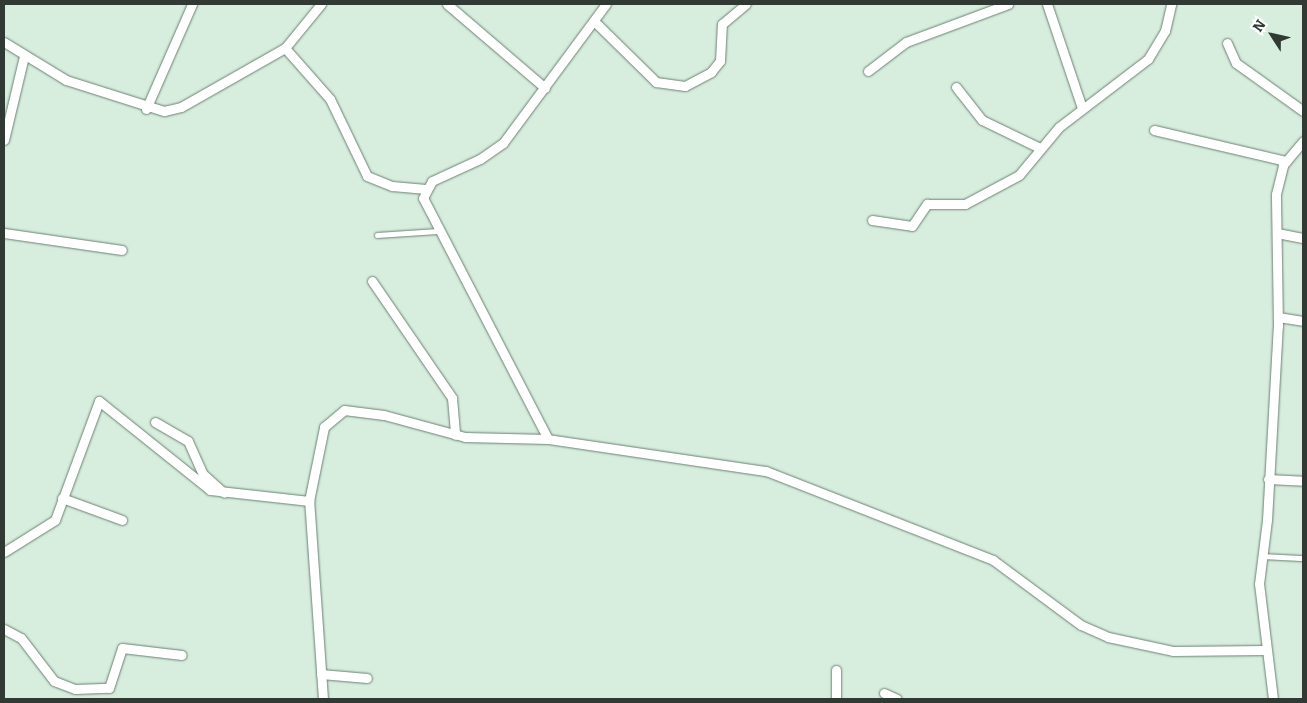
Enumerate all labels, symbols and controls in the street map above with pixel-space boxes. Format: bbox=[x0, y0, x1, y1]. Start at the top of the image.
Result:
north arrow bbox=[1247, 10, 1297, 60]
text: N bbox=[1249, 17, 1269, 35]

